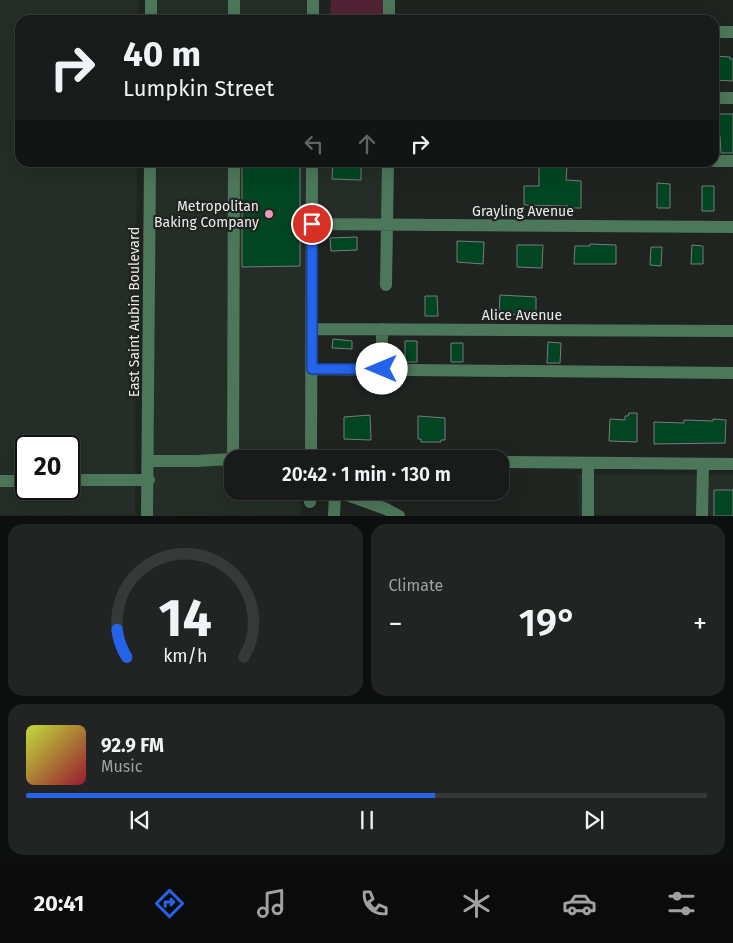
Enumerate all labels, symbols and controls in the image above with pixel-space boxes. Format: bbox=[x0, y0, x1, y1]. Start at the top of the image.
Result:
text: 40 m bbox=[123, 33, 201, 75]
icon: right bbox=[40, 35, 105, 100]
text: Lumpkin Street bbox=[123, 75, 274, 102]
icon: left bbox=[300, 130, 328, 158]
icon: ahead bbox=[353, 130, 381, 158]
icon: right bbox=[406, 130, 434, 158]
place label: Metropolitan Baking Company bbox=[154, 198, 259, 231]
pin bbox=[291, 203, 333, 245]
street label: Grayling Avenue bbox=[472, 203, 574, 220]
marker: Metropolitan Baking Company bbox=[263, 208, 275, 220]
icon: arrive bbox=[298, 210, 326, 238]
street label: East Saint Aubin Boulevard bbox=[126, 227, 143, 397]
street label: Alice Avenue bbox=[482, 307, 562, 324]
position arrow bbox=[355, 342, 407, 394]
speed limit sign: 20 bbox=[15, 435, 80, 500]
text: 20:42 · 1 min · 130 m bbox=[282, 463, 451, 486]
text: Climate bbox=[389, 576, 443, 595]
text: 14 bbox=[158, 587, 212, 650]
text: 19° bbox=[519, 600, 577, 646]
text: − bbox=[389, 607, 403, 640]
text: + bbox=[693, 607, 707, 640]
text: km/h bbox=[163, 645, 207, 667]
text: 92.9 FM bbox=[101, 734, 164, 757]
text: Music bbox=[101, 757, 142, 776]
icon: previous bbox=[126, 806, 154, 834]
icon: pause bbox=[353, 806, 381, 834]
icon: next bbox=[580, 806, 608, 834]
icon: directions bbox=[152, 886, 187, 921]
icon: music bbox=[254, 886, 289, 921]
icon: phone bbox=[357, 886, 392, 921]
icon: climate bbox=[459, 886, 494, 921]
icon: car bbox=[562, 886, 597, 921]
icon: filters bbox=[664, 886, 699, 921]
text: 20:41 bbox=[34, 890, 84, 917]

